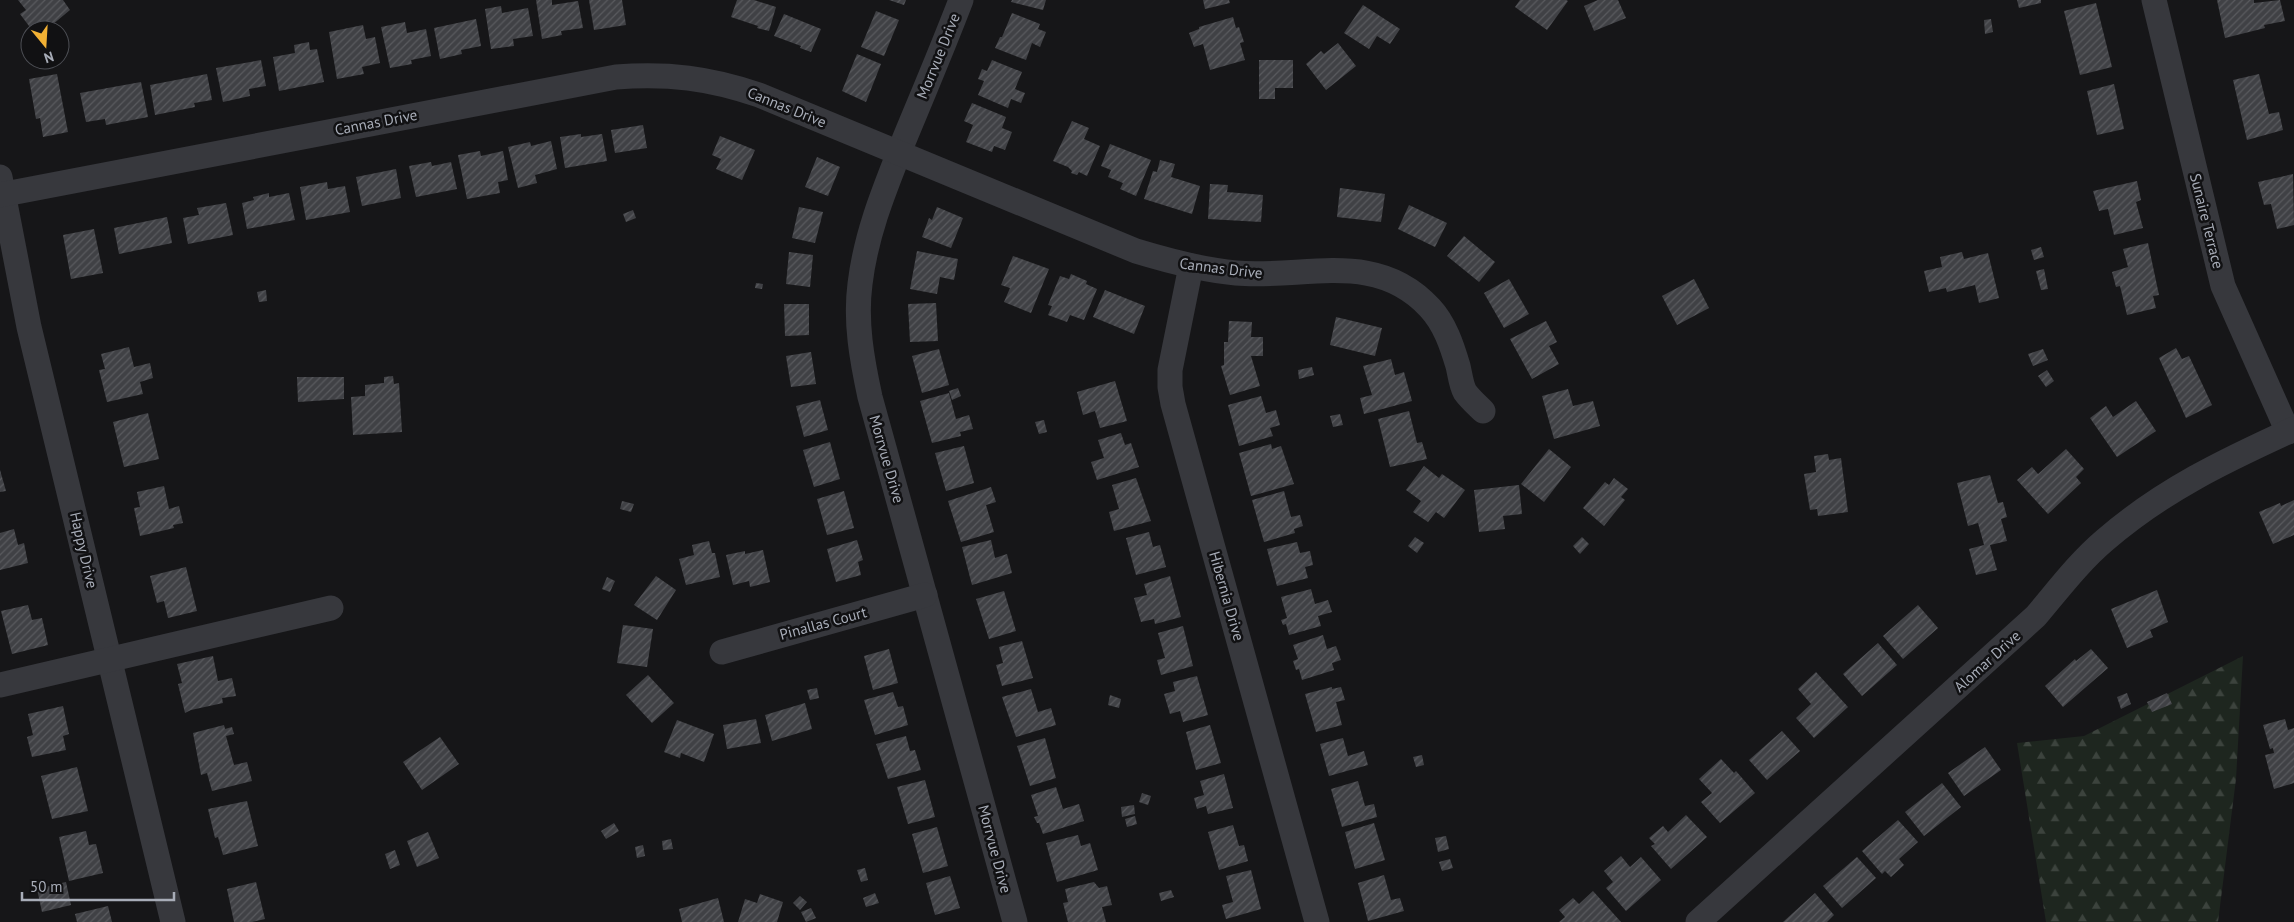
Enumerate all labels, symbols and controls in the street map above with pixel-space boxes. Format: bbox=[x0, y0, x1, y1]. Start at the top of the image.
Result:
street label: Morrvue Drive bbox=[912, 10, 964, 102]
north arrow bbox=[20, 20, 70, 70]
text: N bbox=[42, 47, 56, 67]
street label: Cannas Drive bbox=[745, 83, 829, 131]
street label: Cannas Drive bbox=[333, 105, 419, 139]
street label: Sunaire Terrace bbox=[2186, 171, 2228, 271]
street label: Cannas Drive bbox=[1178, 253, 1264, 283]
street label: Morrvue Drive bbox=[865, 413, 909, 505]
street label: Happy Drive bbox=[66, 510, 102, 590]
street label: Hibernia Drive bbox=[1205, 549, 1249, 643]
street label: Pinallas Court bbox=[777, 602, 869, 644]
street label: Alomar Drive bbox=[1950, 626, 2024, 696]
street label: Morrvue Drive bbox=[974, 803, 1016, 895]
scale bar bbox=[22, 870, 175, 902]
text: 50 m bbox=[30, 877, 63, 896]

